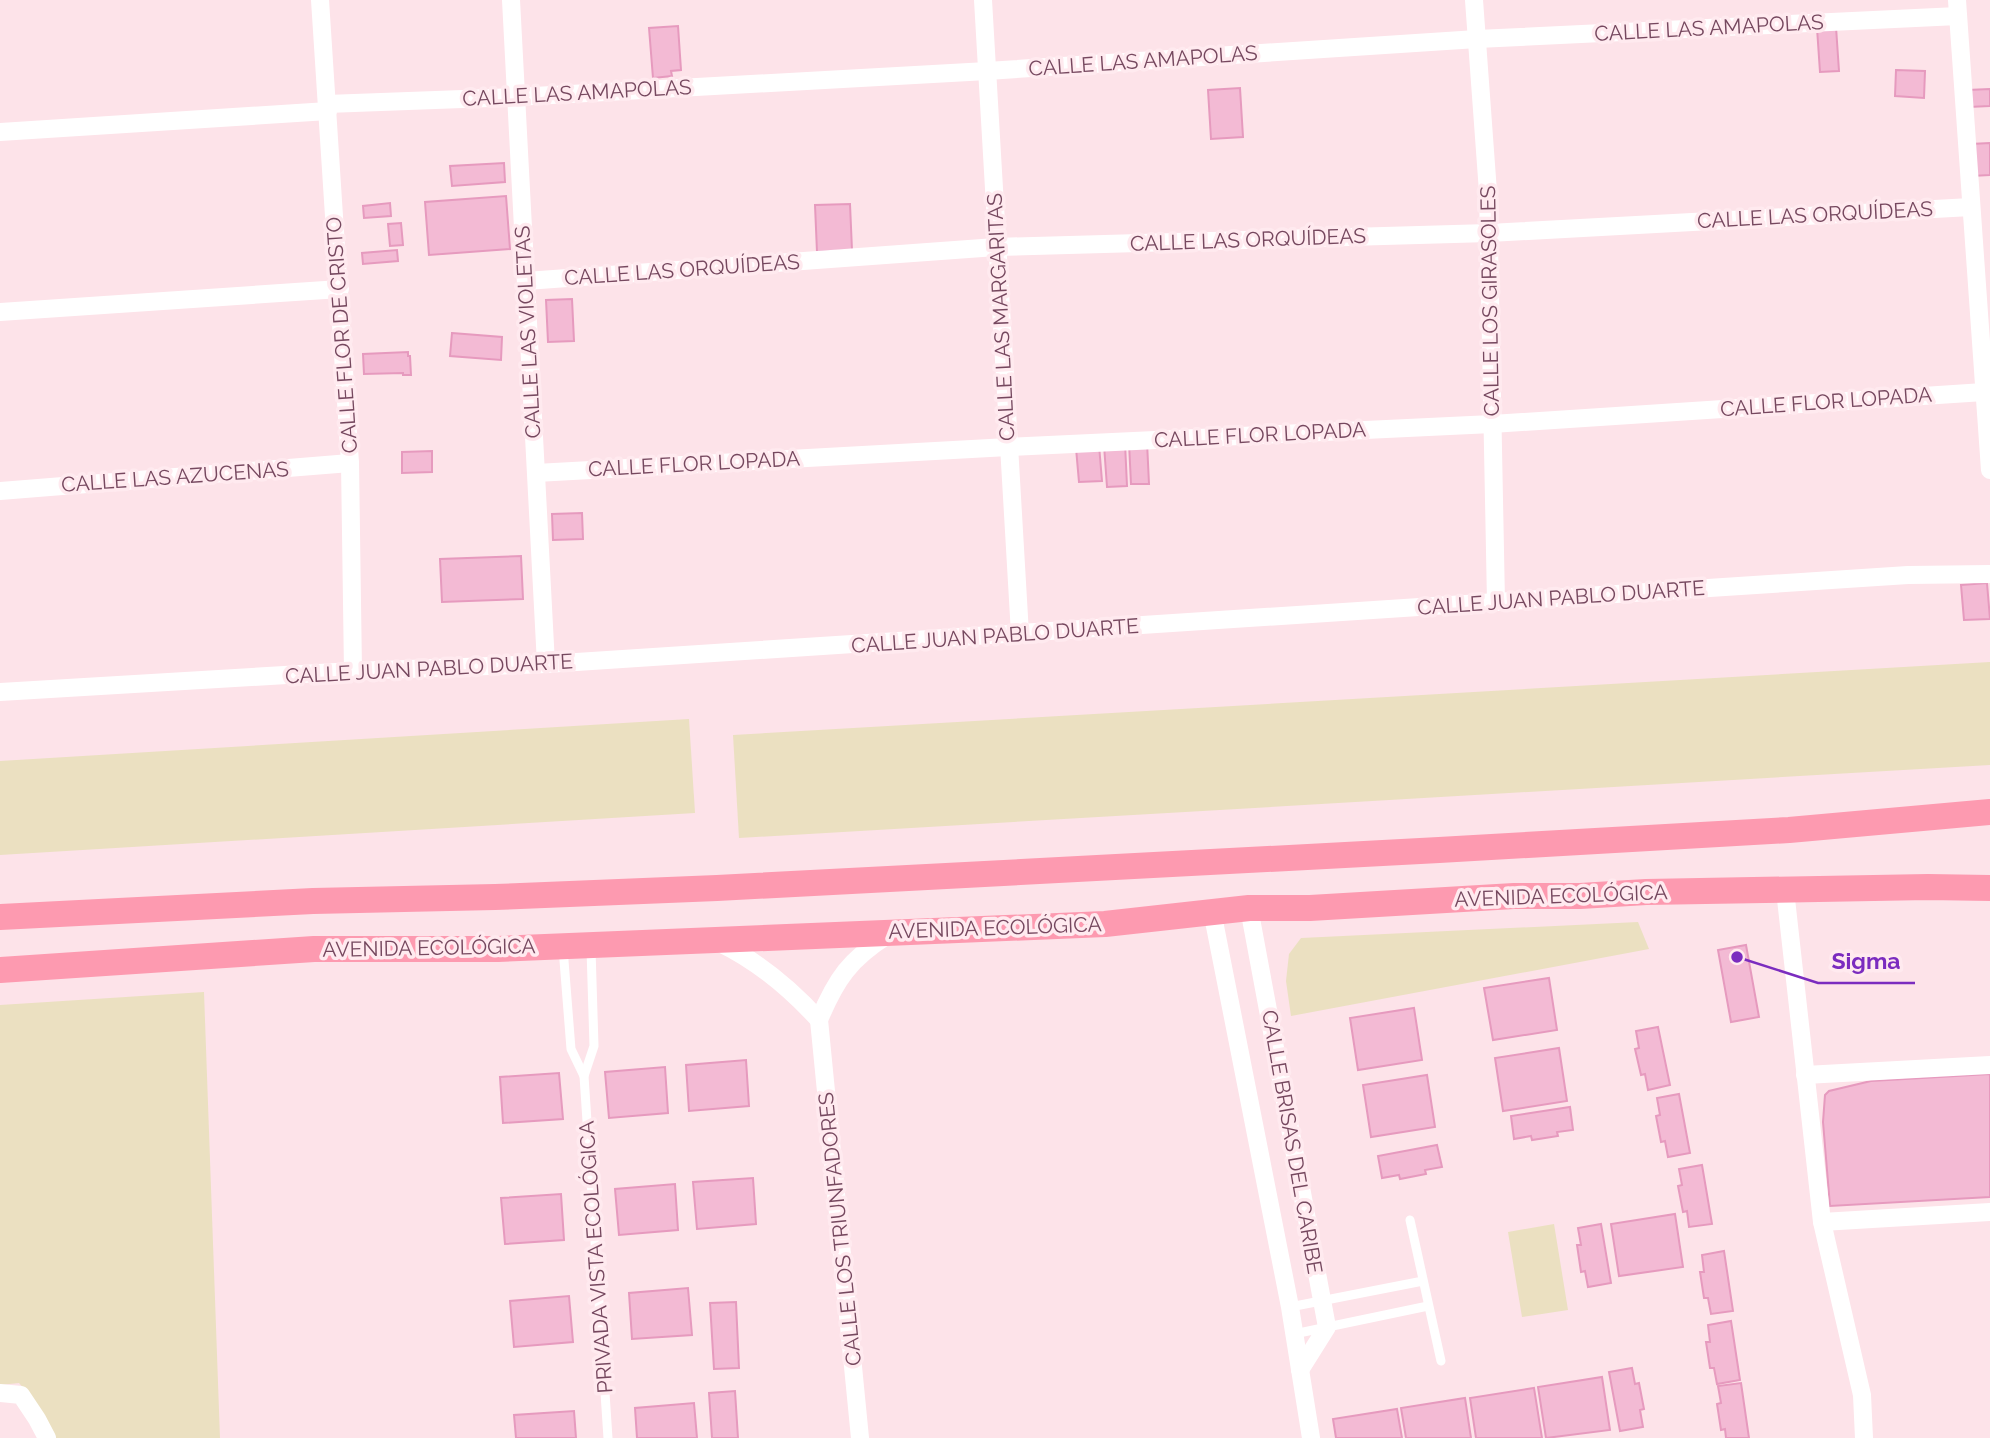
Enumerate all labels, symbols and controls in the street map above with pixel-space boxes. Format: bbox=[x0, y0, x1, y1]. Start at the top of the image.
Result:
street label: CALLE LAS AMAPOLAS bbox=[1594, 9, 1824, 46]
street label: CALLE LAS AMAPOLAS bbox=[1028, 40, 1258, 81]
street label: CALLE LAS AMAPOLAS bbox=[462, 74, 692, 111]
street label: CALLE LOS GIRASOLES bbox=[1475, 185, 1504, 417]
street label: CALLE LAS MARGARITAS bbox=[982, 192, 1019, 441]
street label: CALLE LAS ORQUÍDEAS bbox=[1696, 196, 1934, 233]
street label: CALLE FLOR DE CRISTO bbox=[321, 216, 362, 454]
street label: CALLE LAS ORQUÍDEAS bbox=[1130, 223, 1367, 256]
street label: CALLE LAS VIOLETAS bbox=[509, 225, 546, 439]
street label: CALLE LAS ORQUÍDEAS bbox=[563, 249, 801, 290]
street label: CALLE FLOR LOPADA bbox=[1719, 382, 1933, 421]
street label: CALLE FLOR LOPADA bbox=[1153, 416, 1367, 453]
street label: CALLE FLOR LOPADA bbox=[587, 445, 801, 482]
street label: CALLE LAS AZUCENAS bbox=[60, 456, 290, 497]
street label: CALLE JUAN PABLO DUARTE bbox=[1416, 575, 1706, 620]
street label: CALLE JUAN PABLO DUARTE bbox=[850, 613, 1140, 658]
street label: CALLE JUAN PABLO DUARTE bbox=[284, 648, 574, 689]
street label: AVENIDA ECOLÓGICA bbox=[1454, 879, 1668, 912]
street label: AVENIDA ECOLÓGICA bbox=[888, 911, 1102, 944]
street label: AVENIDA ECOLÓGICA bbox=[322, 933, 536, 962]
callout: Sigma bbox=[1818, 939, 1915, 983]
text: Sigma bbox=[1831, 947, 1901, 974]
street label: CALLE BRISAS DEL CARIBE bbox=[1257, 1008, 1328, 1276]
street label: CALLE LOS TRIUNFADORES bbox=[813, 1091, 866, 1367]
street label: PRIVADA VISTA ECOLÓGICA bbox=[574, 1120, 617, 1394]

